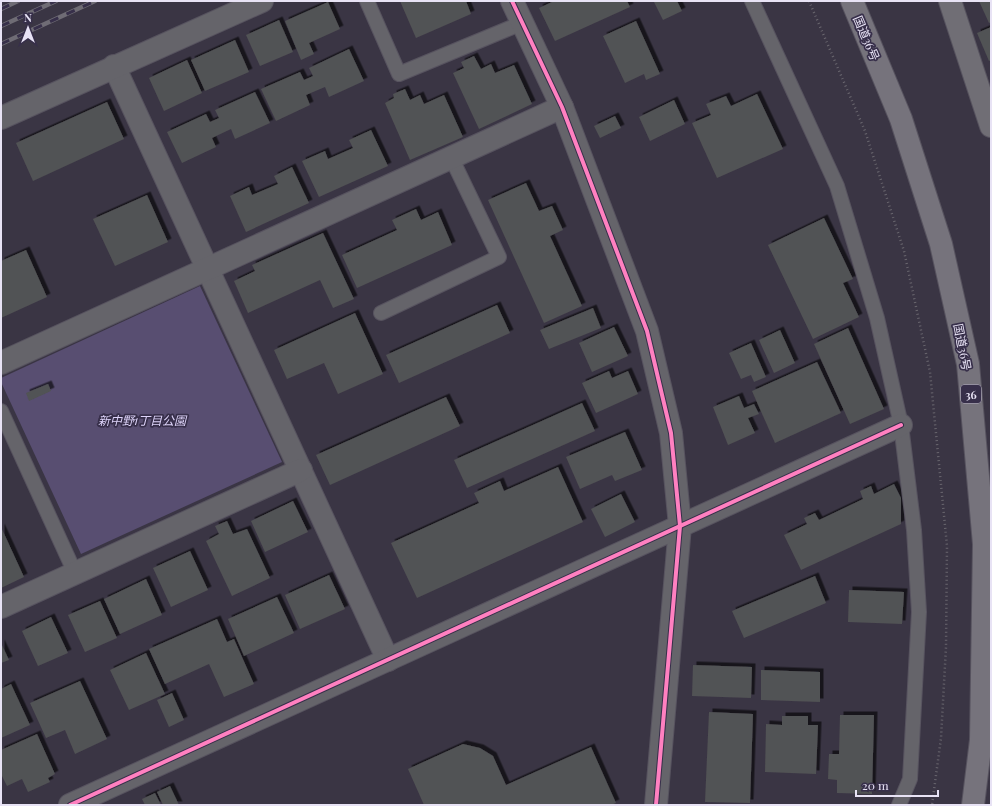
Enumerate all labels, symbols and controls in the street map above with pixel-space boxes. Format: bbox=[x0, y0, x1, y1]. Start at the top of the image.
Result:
north arrow bbox=[8, 8, 48, 48]
text: N bbox=[24, 10, 32, 25]
street label: 国道36号 bbox=[850, 13, 884, 63]
street label: 国道36号 bbox=[951, 322, 975, 372]
road number: 36 bbox=[961, 385, 981, 403]
park label: 新中野1丁目公園 bbox=[98, 412, 188, 428]
scale bar bbox=[856, 772, 938, 798]
text: 20 m bbox=[862, 777, 889, 793]

